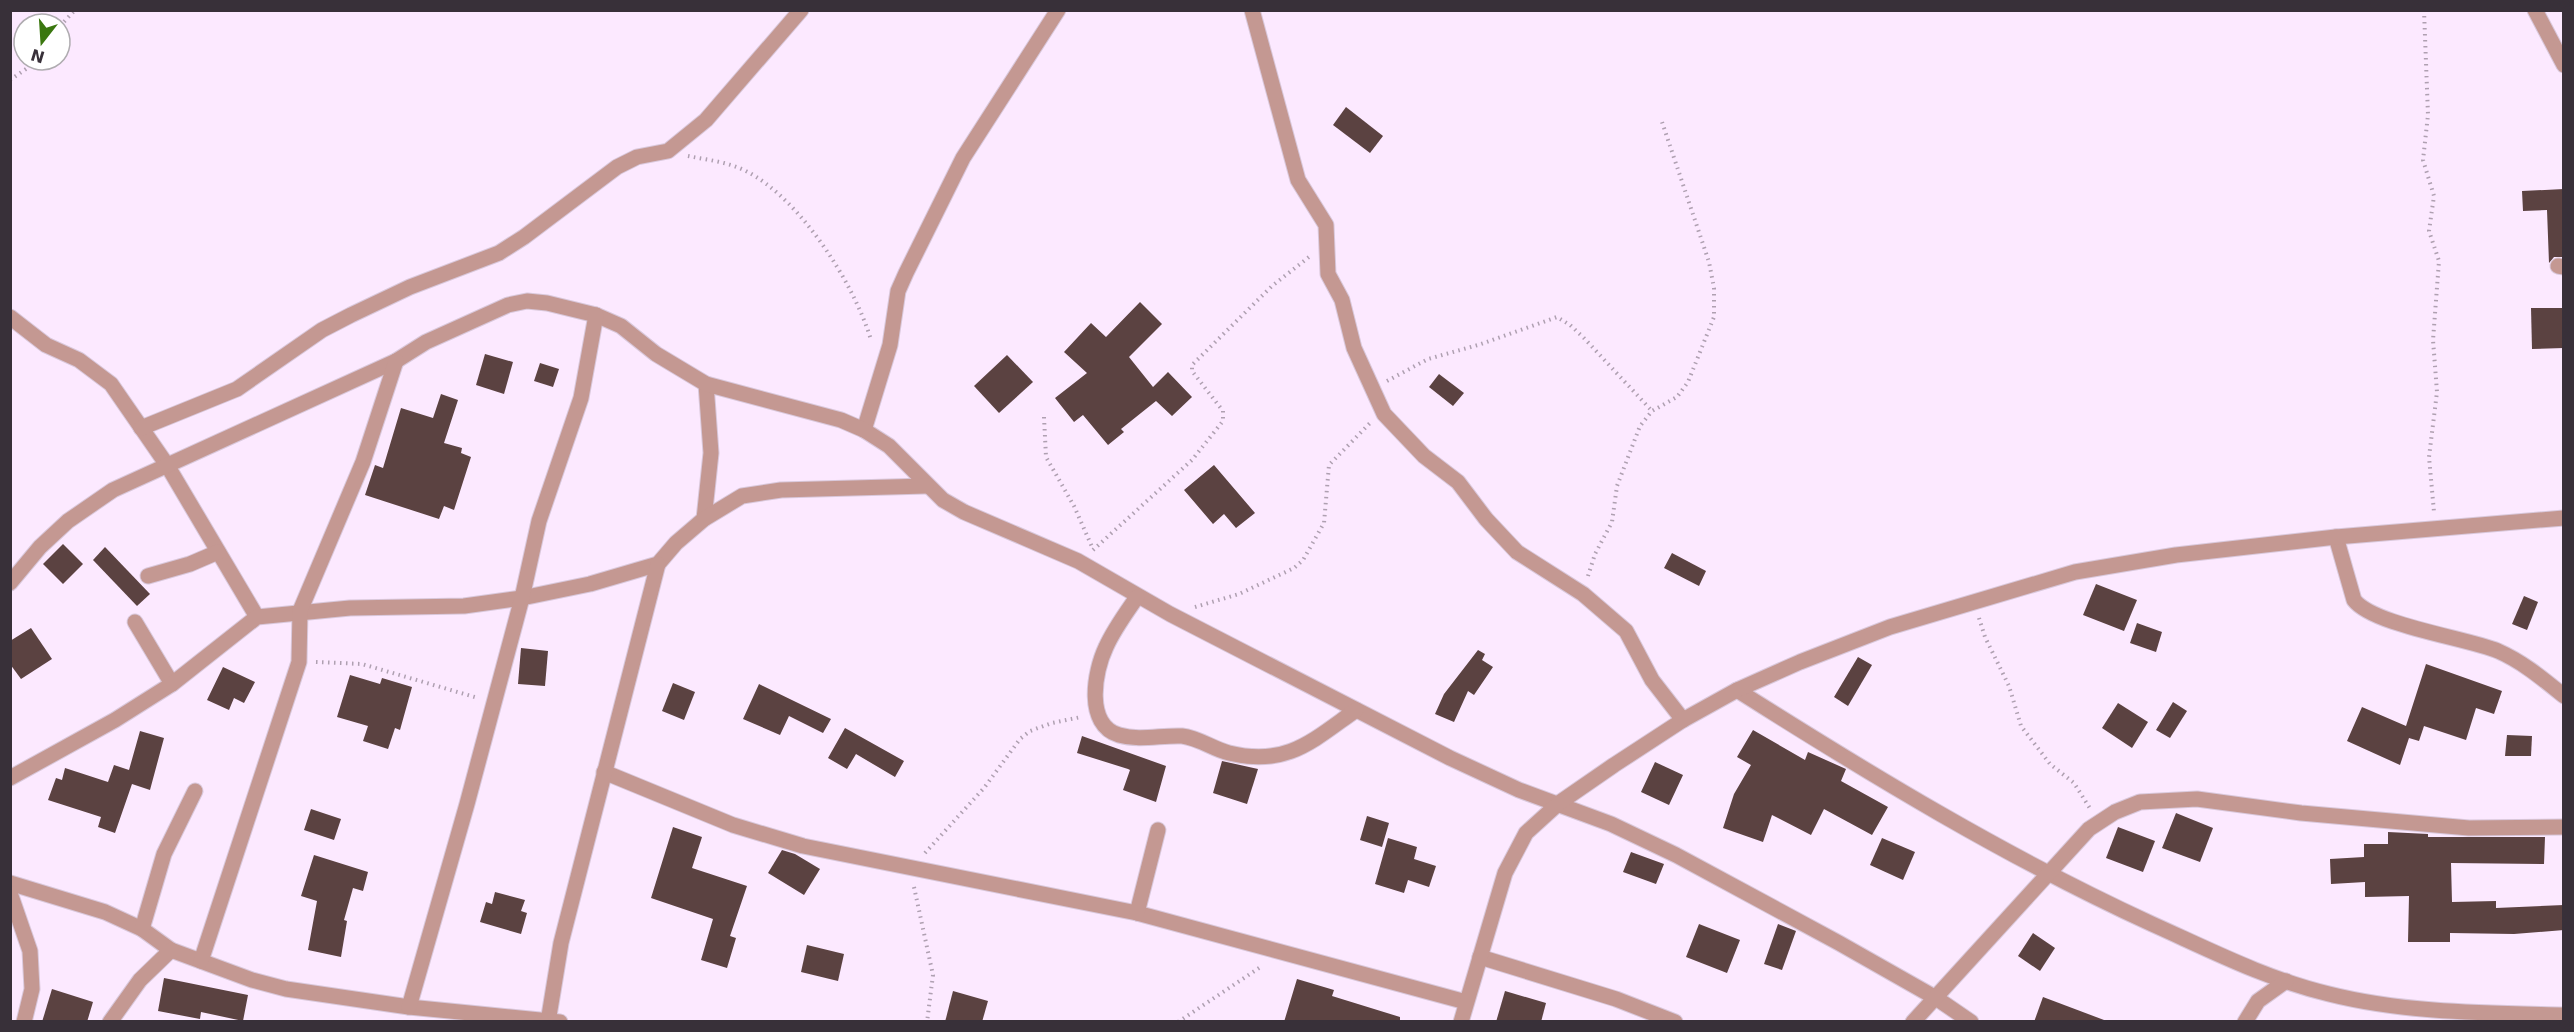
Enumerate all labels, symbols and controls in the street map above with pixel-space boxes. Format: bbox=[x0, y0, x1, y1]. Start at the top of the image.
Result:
north arrow bbox=[12, 12, 72, 72]
text: N bbox=[29, 45, 47, 67]

